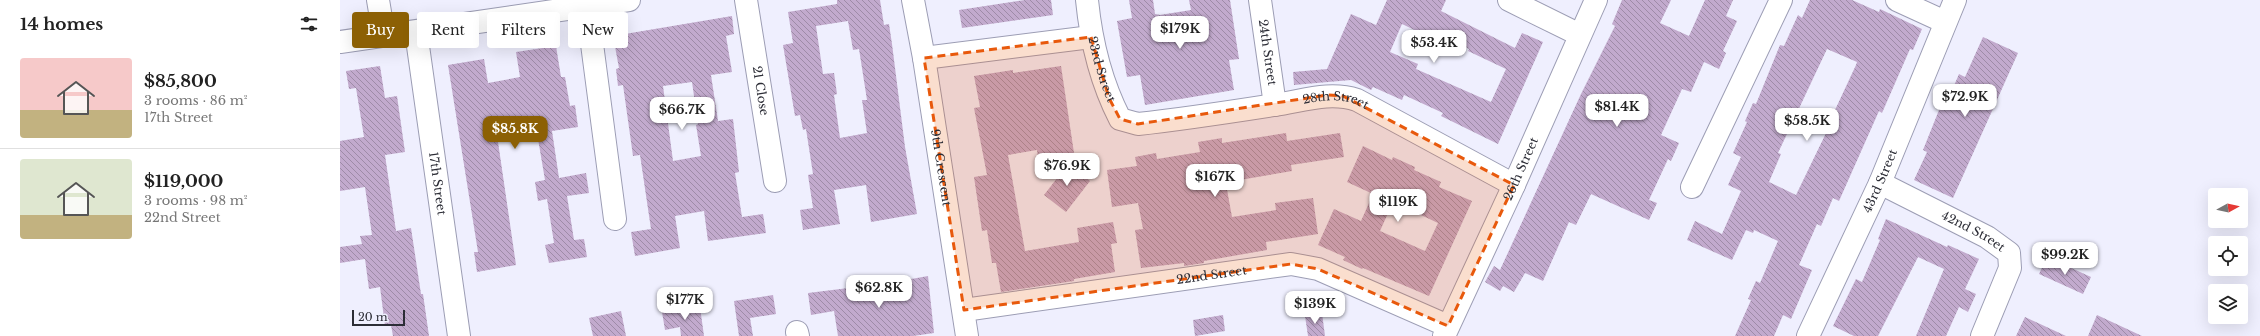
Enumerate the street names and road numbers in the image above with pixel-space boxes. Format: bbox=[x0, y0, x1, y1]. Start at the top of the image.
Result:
street label: 24th Street bbox=[1256, 18, 1280, 87]
street label: 23rd Street bbox=[1085, 35, 1119, 105]
street label: 21 Close bbox=[750, 65, 772, 117]
street label: 28th Street bbox=[1301, 88, 1372, 112]
street label: 9th Crescent bbox=[928, 128, 955, 208]
street label: 26th Street bbox=[1500, 134, 1541, 203]
street label: 43rd Street bbox=[1859, 146, 1900, 215]
street label: 17th Street bbox=[426, 151, 450, 217]
street label: 42nd Street bbox=[1939, 207, 2009, 255]
street label: 22nd Street bbox=[1175, 262, 1248, 287]

